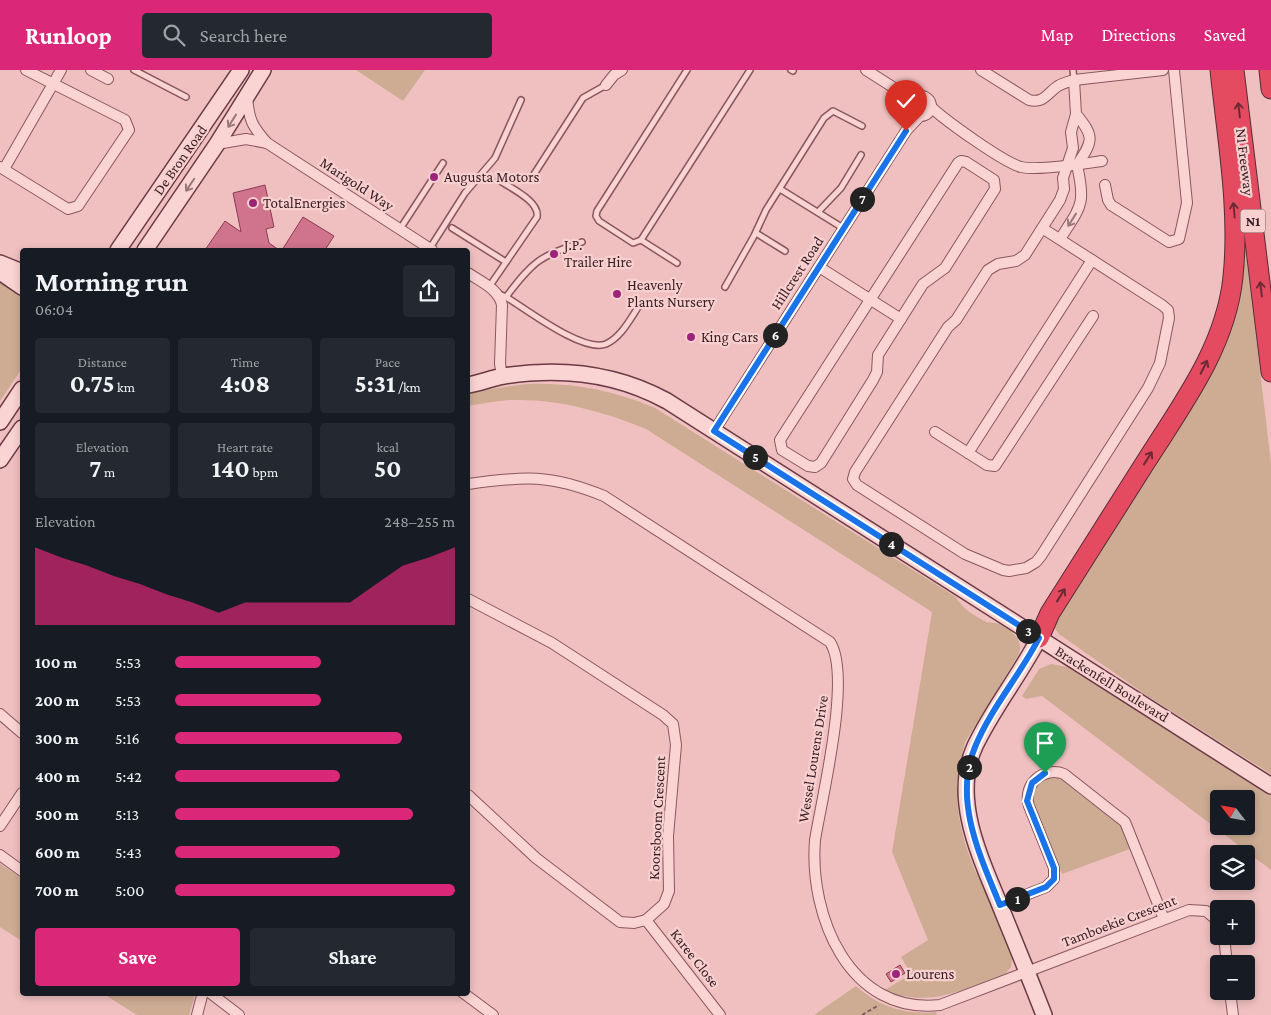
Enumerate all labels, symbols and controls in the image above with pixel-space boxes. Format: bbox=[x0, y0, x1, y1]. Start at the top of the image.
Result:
search box bbox=[142, 13, 492, 58]
icon: search bbox=[160, 21, 188, 49]
text: Runloop bbox=[25, 22, 112, 49]
text: Search here bbox=[200, 25, 287, 46]
text: Map bbox=[1041, 25, 1073, 45]
text: Directions bbox=[1101, 25, 1176, 45]
text: Saved bbox=[1204, 25, 1246, 45]
pin bbox=[885, 80, 927, 131]
icon: check bbox=[892, 87, 920, 115]
one-way arrow bbox=[1234, 103, 1244, 119]
one-way arrow bbox=[227, 113, 237, 127]
street label: De Bron Road bbox=[150, 122, 210, 198]
street label: N1 Freeway bbox=[1232, 127, 1257, 197]
street label: Marigold Way bbox=[317, 154, 397, 215]
place label: Augusta Motors bbox=[444, 169, 540, 186]
marker: Augusta Motors bbox=[428, 171, 440, 183]
one-way arrow bbox=[185, 178, 195, 192]
pin: 7 bbox=[850, 186, 874, 212]
text: 7 bbox=[859, 191, 866, 207]
place label: TotalEnergies bbox=[263, 195, 345, 212]
marker: TotalEnergies bbox=[247, 197, 259, 209]
one-way arrow bbox=[1229, 202, 1238, 218]
road number: N1 bbox=[1240, 210, 1266, 232]
one-way arrow bbox=[1067, 213, 1078, 227]
street label: Hillcrest Road bbox=[768, 234, 827, 312]
place label: J.P. Trailer Hire bbox=[562, 237, 633, 270]
marker: J.P. Trailer Hire bbox=[548, 248, 560, 260]
button: share bbox=[403, 265, 455, 317]
text: Morning run bbox=[35, 266, 188, 297]
place label: Heavenly Plants Nursery bbox=[627, 277, 715, 311]
one-way arrow bbox=[1256, 281, 1266, 297]
marker: Heavenly Plants Nursery bbox=[611, 288, 623, 300]
text: 06:04 bbox=[35, 301, 73, 318]
pin: 6 bbox=[762, 322, 788, 348]
text: 6 bbox=[772, 327, 779, 343]
place label: King Cars bbox=[701, 329, 759, 346]
marker: King Cars bbox=[685, 331, 697, 343]
text: Distance bbox=[78, 354, 127, 370]
text: Time bbox=[231, 354, 259, 370]
text: Pace bbox=[375, 354, 400, 370]
one-way arrow bbox=[1199, 360, 1209, 375]
text: 0.75 bbox=[70, 370, 114, 397]
text: 4:08 bbox=[220, 370, 270, 397]
text: 5:31 bbox=[354, 370, 395, 397]
text: km bbox=[114, 379, 135, 395]
text: /km bbox=[395, 379, 421, 395]
text: Elevation bbox=[76, 439, 129, 455]
text: Heart rate bbox=[217, 439, 273, 455]
text: kcal bbox=[376, 439, 399, 455]
pin: 5 bbox=[742, 444, 768, 470]
text: 5 bbox=[752, 449, 759, 465]
one-way arrow bbox=[1144, 451, 1154, 465]
text: 7 bbox=[89, 455, 101, 482]
text: 140 bbox=[212, 455, 250, 482]
text: 50 bbox=[374, 455, 401, 482]
text: m bbox=[101, 464, 115, 480]
text: bpm bbox=[250, 464, 278, 480]
text: Elevation bbox=[35, 513, 96, 530]
text: 248–255 m bbox=[384, 513, 455, 530]
pin: 4 bbox=[878, 532, 904, 556]
text: 4 bbox=[888, 536, 895, 552]
one-way arrow bbox=[1057, 588, 1067, 602]
pin: 3 bbox=[1016, 618, 1040, 644]
text: 3 bbox=[1025, 623, 1032, 639]
street label: Brackenfell Boulevard bbox=[1052, 643, 1172, 725]
text: 100 m bbox=[35, 654, 77, 671]
text: 5:53 bbox=[115, 654, 141, 671]
text: 200 m bbox=[35, 692, 79, 709]
text: 5:53 bbox=[115, 692, 141, 709]
street label: Wessel Lourens Drive bbox=[795, 694, 831, 824]
pin bbox=[1024, 722, 1066, 773]
icon: arrive bbox=[1031, 729, 1059, 757]
text: 300 m bbox=[35, 730, 79, 747]
text: 5:16 bbox=[115, 730, 140, 747]
pin: 2 bbox=[956, 754, 982, 780]
street label: Koorsboom Crescent bbox=[646, 755, 668, 880]
text: 2 bbox=[966, 759, 973, 775]
text: 400 m bbox=[35, 768, 80, 785]
text: 5:42 bbox=[115, 768, 142, 785]
north arrow bbox=[1210, 790, 1255, 835]
map controls bbox=[1210, 790, 1255, 1000]
text: 500 m bbox=[35, 806, 79, 823]
text: 5:13 bbox=[115, 806, 139, 823]
text: 600 m bbox=[35, 844, 80, 861]
text: 5:43 bbox=[115, 844, 142, 861]
button: layers bbox=[1210, 845, 1255, 890]
text: 700 m bbox=[35, 882, 79, 899]
text: 5:00 bbox=[115, 882, 144, 899]
pin: 1 bbox=[1004, 886, 1030, 912]
text: 1 bbox=[1015, 891, 1020, 907]
street label: Tamboekie Crescent bbox=[1060, 891, 1179, 950]
button: + bbox=[1210, 900, 1255, 945]
street label: Karee Close bbox=[667, 926, 723, 990]
button: Save bbox=[35, 928, 240, 986]
button: Share bbox=[250, 928, 455, 986]
button: − bbox=[1210, 955, 1255, 1000]
place label: Lourens bbox=[906, 966, 955, 982]
marker: Lourens bbox=[890, 968, 902, 980]

